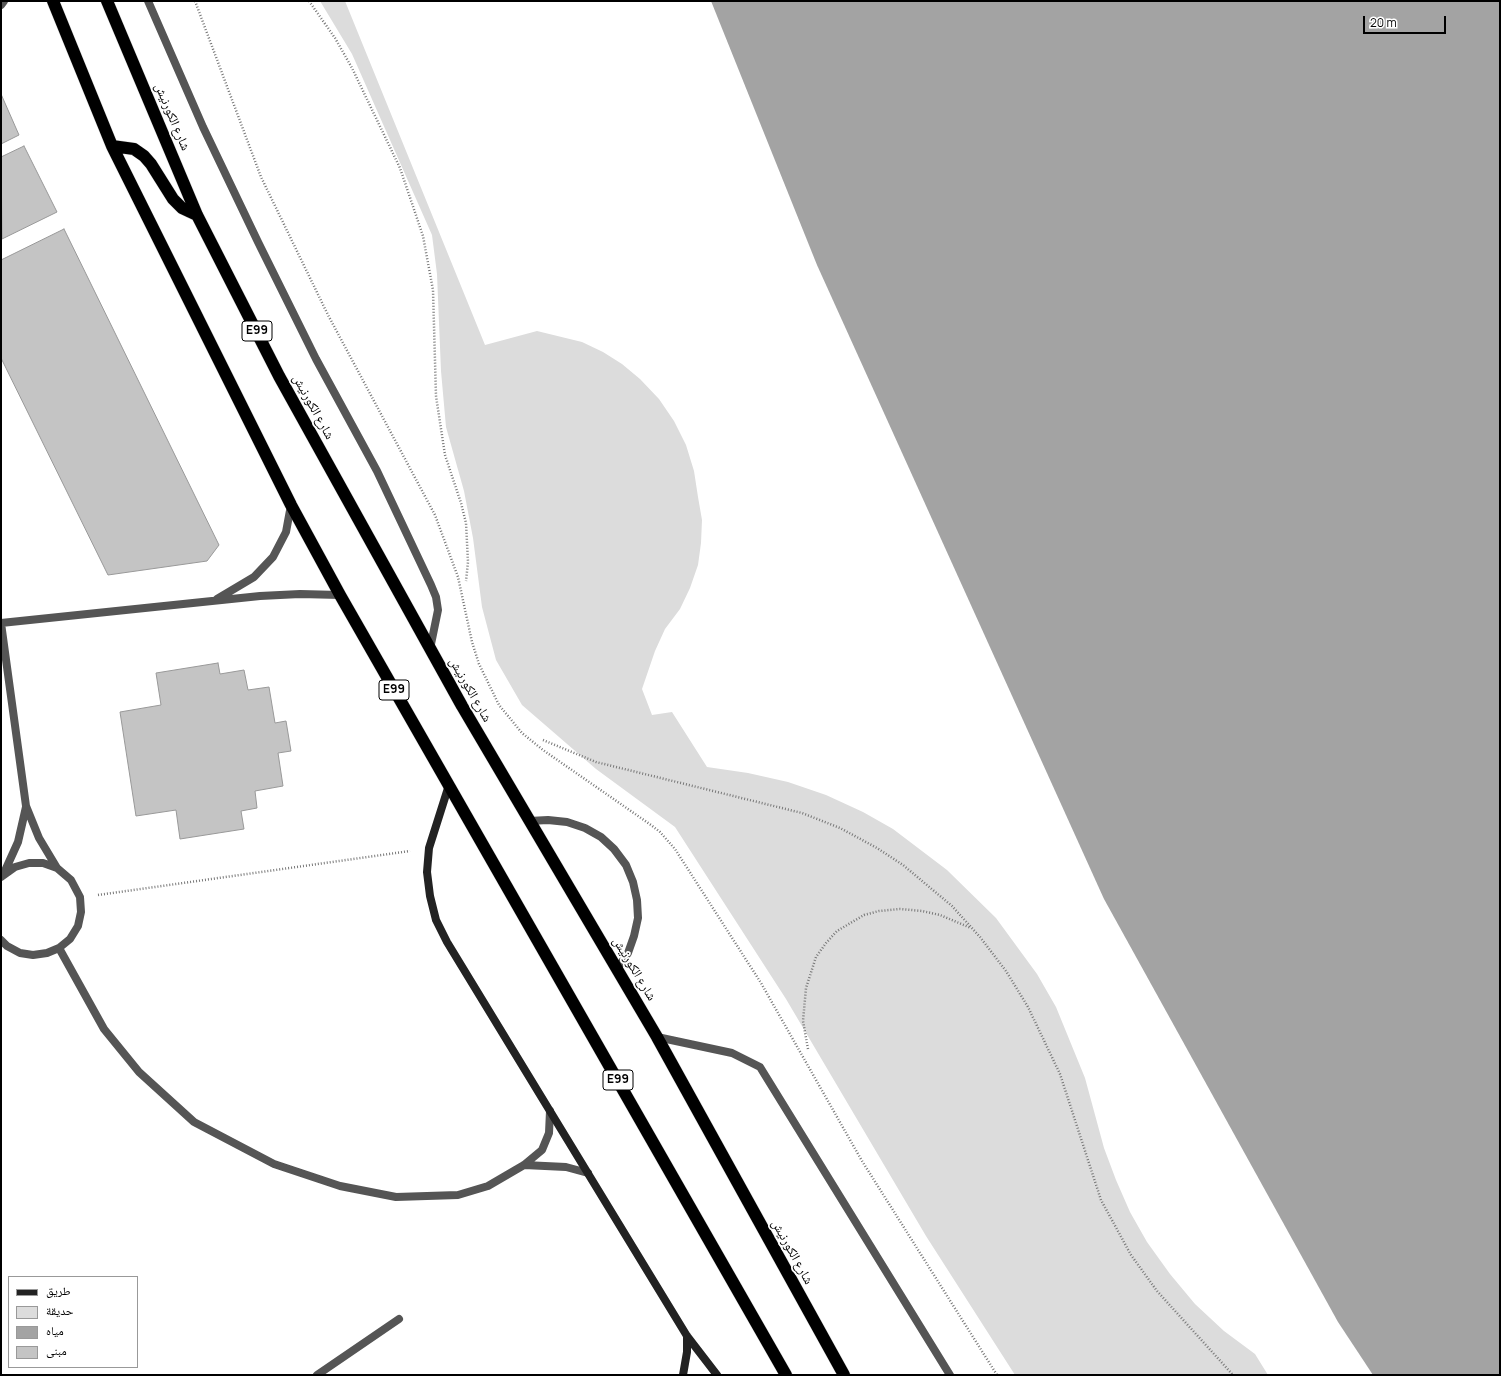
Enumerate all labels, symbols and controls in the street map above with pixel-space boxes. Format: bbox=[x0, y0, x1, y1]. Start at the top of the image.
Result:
scale bar bbox=[1365, 8, 1448, 34]
text: 20 m bbox=[1370, 14, 1397, 31]
street label: شارع الكورنيش bbox=[151, 81, 193, 153]
road number: E99 bbox=[242, 321, 272, 341]
street label: شارع الكورنيش bbox=[289, 372, 337, 442]
street label: شارع الكورنيش bbox=[445, 655, 495, 725]
road number: E99 bbox=[379, 680, 409, 700]
street label: شارع الكورنيش bbox=[609, 934, 659, 1004]
road number: E99 bbox=[603, 1070, 633, 1090]
street label: شارع الكورنيش bbox=[768, 1217, 816, 1287]
legend bbox=[8, 1276, 138, 1368]
text: طريق bbox=[46, 1282, 71, 1299]
text: حديقة bbox=[46, 1302, 74, 1319]
text: مياه bbox=[46, 1322, 64, 1339]
text: مبنى bbox=[46, 1342, 67, 1359]

